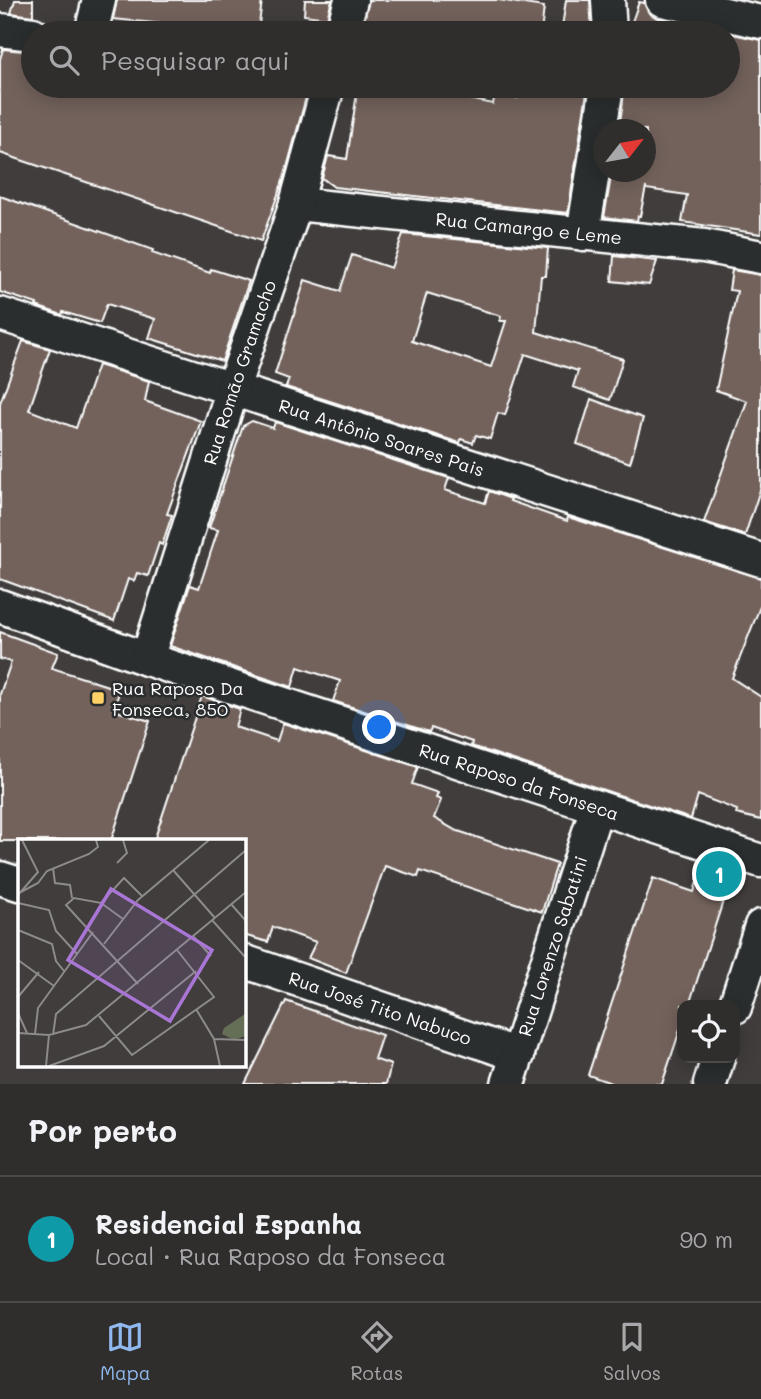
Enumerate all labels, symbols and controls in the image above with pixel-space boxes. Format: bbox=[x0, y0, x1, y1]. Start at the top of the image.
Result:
search box bbox=[21, 21, 740, 98]
icon: search bbox=[45, 41, 83, 79]
text: Pesquisar aqui bbox=[101, 43, 290, 77]
north arrow bbox=[593, 119, 656, 182]
street label: Rua Camargo e Leme bbox=[435, 206, 623, 249]
street label: Rua Romão Gramacho bbox=[197, 277, 281, 468]
street label: Rua Antônio Soares Pais bbox=[276, 393, 487, 482]
place label: Rua Raposo Da Fonseca, 850 bbox=[112, 676, 244, 721]
marker: Rua Raposo Da Fonseca, 850 bbox=[90, 690, 106, 706]
your location bbox=[362, 710, 396, 744]
street label: Rua Raposo da Fonseca bbox=[416, 737, 622, 825]
inset map bbox=[18, 839, 245, 1066]
pin: 1 bbox=[696, 848, 742, 900]
street label: Rua Lorenzo Sabatini bbox=[512, 853, 593, 1039]
street label: Rua José Tito Nabuco bbox=[286, 966, 475, 1050]
map controls bbox=[677, 1000, 740, 1063]
button: locate bbox=[677, 1000, 740, 1063]
text: Por perto bbox=[28, 1110, 177, 1150]
text: Residencial Espanha bbox=[95, 1207, 362, 1241]
text: 1 bbox=[46, 1224, 56, 1254]
text: 90 m bbox=[680, 1224, 733, 1254]
text: Local · Rua Raposo da Fonseca bbox=[95, 1241, 446, 1271]
tab: Mapa bbox=[100, 1318, 150, 1385]
tab: Rotas bbox=[350, 1318, 403, 1385]
tab: Salvos bbox=[603, 1318, 661, 1385]

